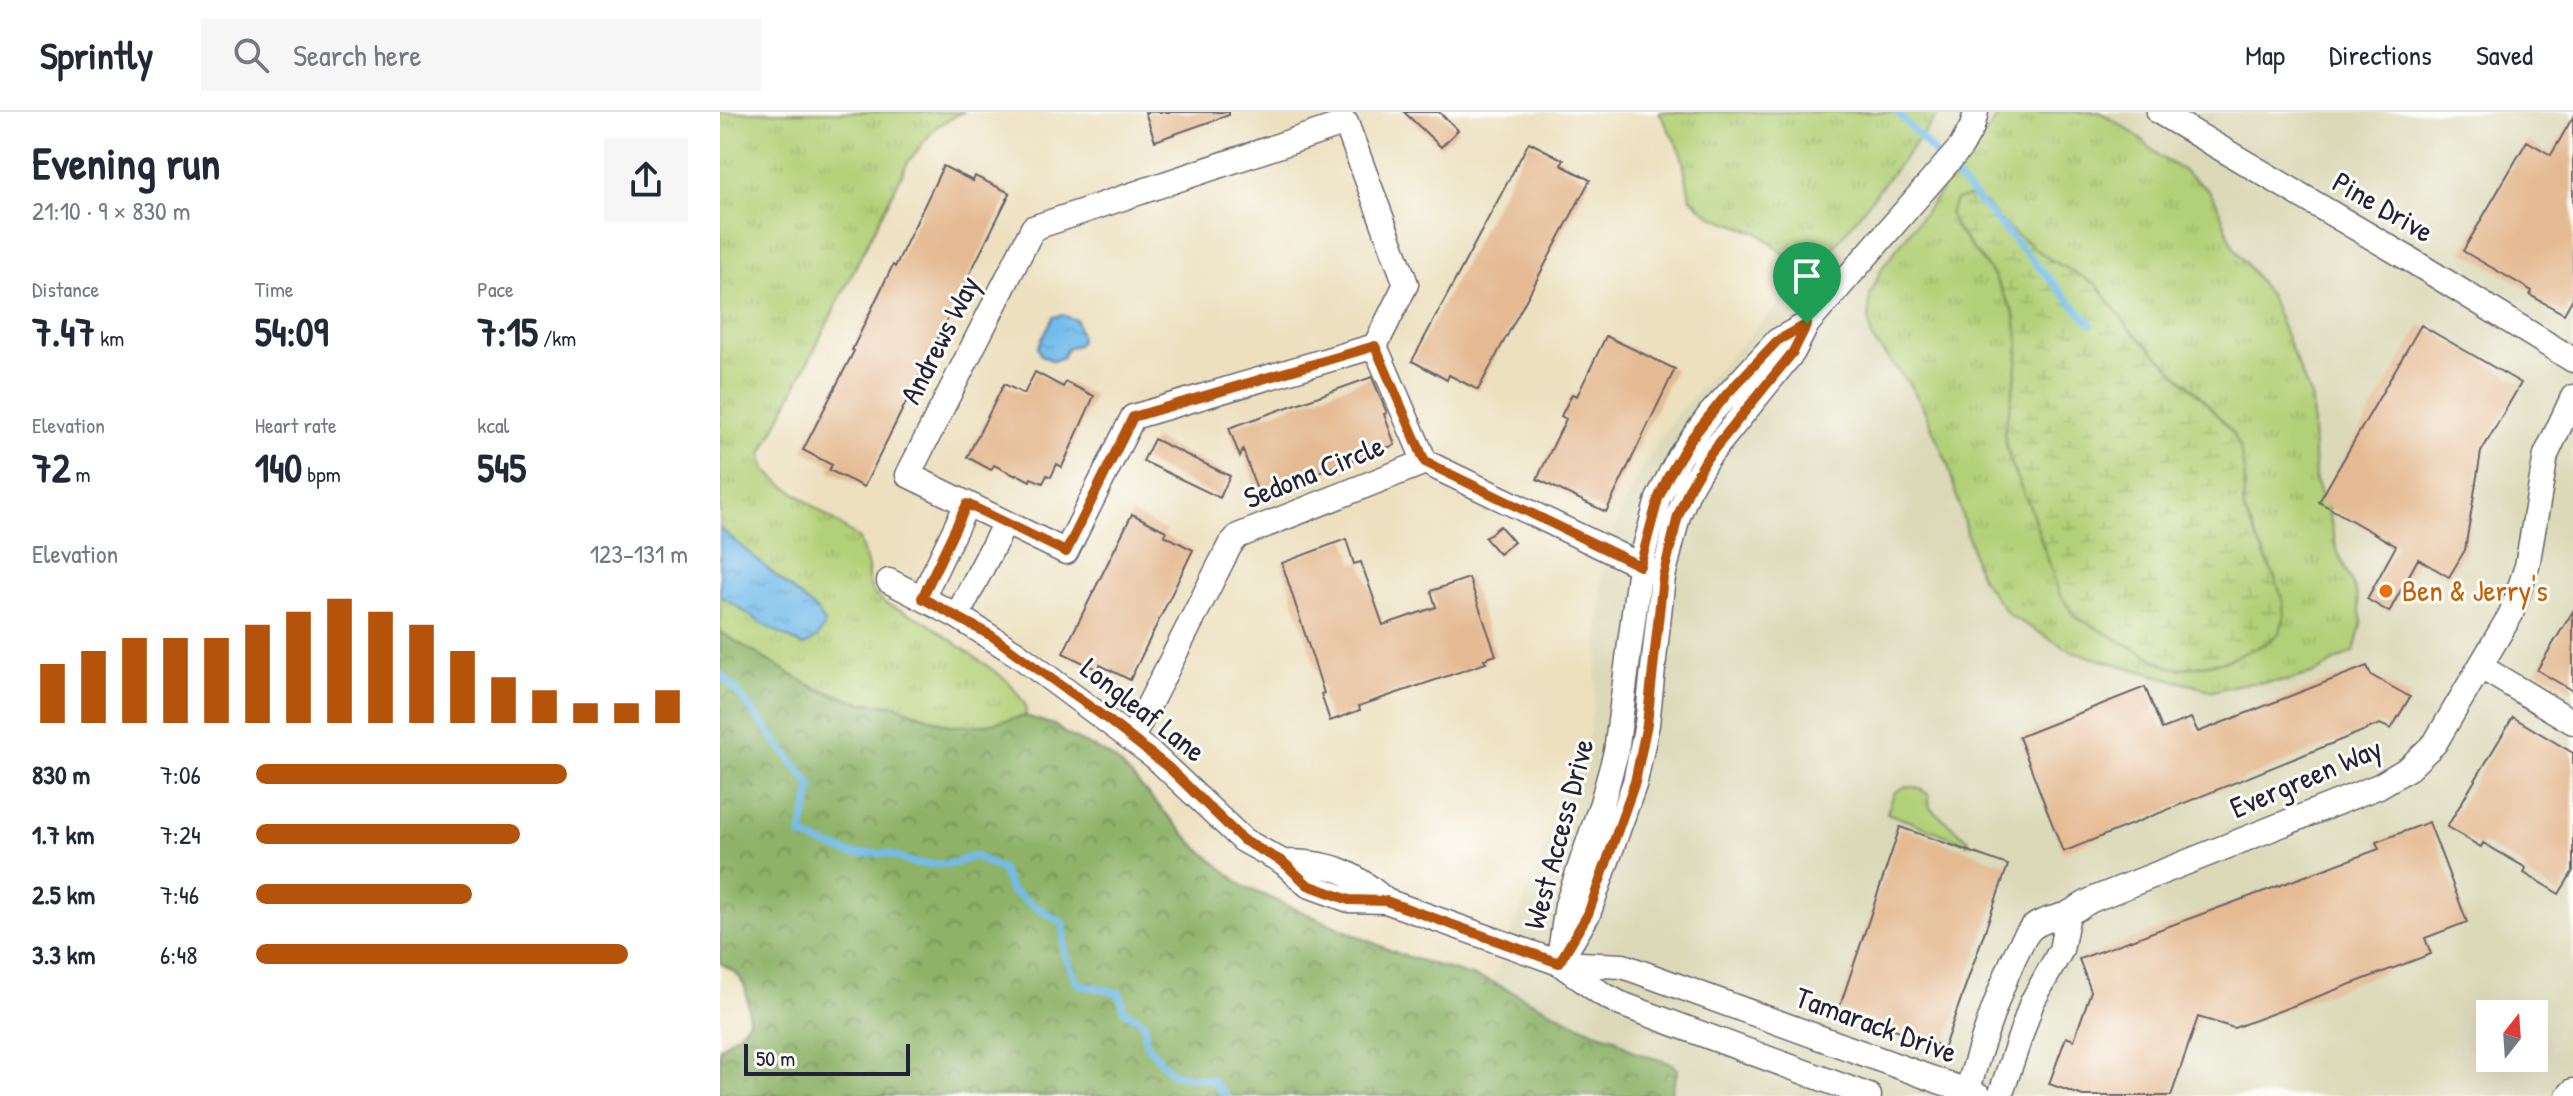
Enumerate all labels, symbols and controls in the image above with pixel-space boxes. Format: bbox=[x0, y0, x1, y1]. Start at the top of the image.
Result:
search box bbox=[201, 19, 761, 91]
text: Sprintly bbox=[40, 29, 153, 81]
icon: search bbox=[229, 33, 273, 77]
text: Search here bbox=[293, 35, 421, 75]
text: Map bbox=[2245, 36, 2285, 74]
text: Directions bbox=[2329, 36, 2432, 74]
text: Saved bbox=[2476, 36, 2533, 74]
text: Evening run bbox=[32, 133, 220, 193]
button: share bbox=[604, 138, 688, 222]
street label: Pine Drive bbox=[2326, 161, 2441, 251]
text: 21:10 · 9 × 830 m bbox=[32, 193, 190, 228]
pin bbox=[1773, 242, 1841, 324]
icon: arrive bbox=[1785, 254, 1829, 298]
street label: Andrews Way bbox=[890, 269, 988, 410]
text: Distance bbox=[32, 274, 99, 304]
text: Time bbox=[255, 274, 294, 304]
text: Pace bbox=[477, 274, 514, 304]
text: 7.47 bbox=[32, 304, 95, 358]
text: 54:09 bbox=[255, 304, 328, 358]
text: 7:15 bbox=[477, 304, 538, 358]
text: km bbox=[95, 323, 124, 353]
text: /km bbox=[538, 323, 576, 353]
text: Elevation bbox=[32, 410, 105, 440]
text: Heart rate bbox=[255, 410, 337, 440]
text: kcal bbox=[477, 410, 509, 440]
street label: Sedona Circle bbox=[1238, 425, 1390, 517]
text: 72 bbox=[32, 440, 71, 494]
text: 140 bbox=[255, 440, 302, 494]
text: 545 bbox=[477, 440, 526, 494]
text: m bbox=[71, 459, 91, 489]
text: bpm bbox=[302, 459, 341, 489]
text: Elevation bbox=[32, 536, 118, 571]
text: 123–131 m bbox=[590, 536, 688, 571]
place label: Ben & Jerry's bbox=[2402, 570, 2548, 610]
marker: Ben & Jerry's bbox=[2377, 582, 2395, 600]
street label: Longleaf Lane bbox=[1073, 648, 1214, 771]
street label: Evergreen Way bbox=[2224, 727, 2387, 827]
street label: West Access Drive bbox=[1513, 734, 1603, 933]
text: 830 m bbox=[32, 757, 90, 792]
text: 7:06 bbox=[160, 757, 201, 792]
text: 1.7 km bbox=[32, 817, 94, 852]
text: 7:24 bbox=[160, 817, 201, 852]
text: 2.5 km bbox=[32, 877, 95, 912]
text: 7:46 bbox=[160, 877, 199, 912]
text: 3.3 km bbox=[32, 937, 95, 972]
text: 6:48 bbox=[160, 937, 197, 972]
street label: Tamarack Drive bbox=[1790, 976, 1963, 1072]
north arrow bbox=[2476, 1000, 2548, 1072]
map controls bbox=[2476, 1000, 2548, 1072]
scale bar bbox=[744, 1040, 910, 1076]
text: 50 m bbox=[756, 1043, 795, 1073]

